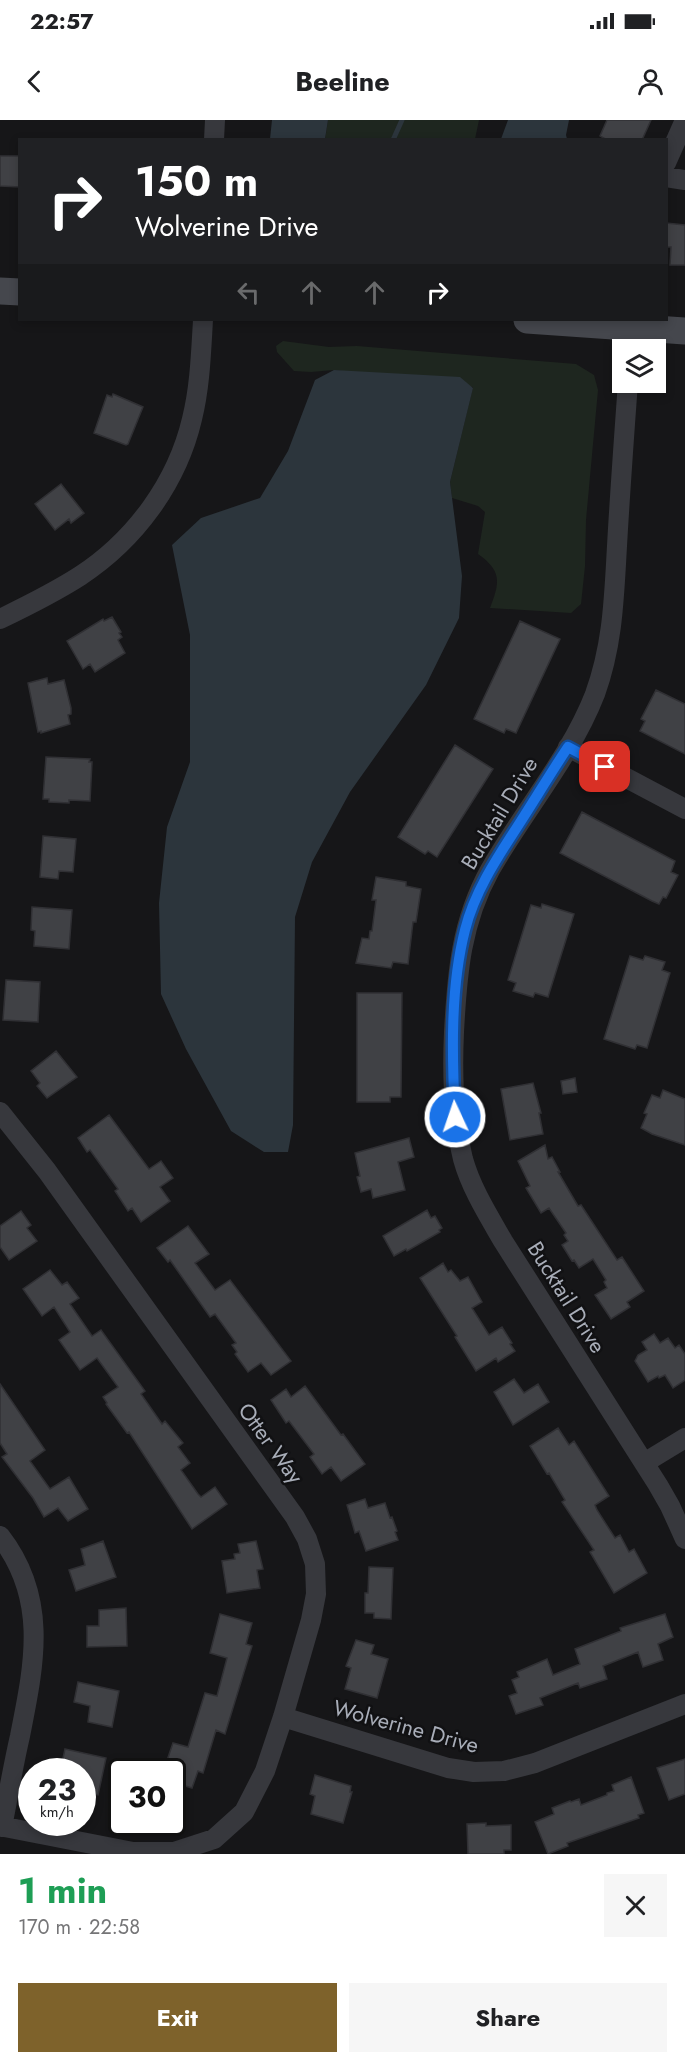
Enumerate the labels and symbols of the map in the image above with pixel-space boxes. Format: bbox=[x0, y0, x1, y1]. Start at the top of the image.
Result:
pin bbox=[579, 741, 630, 792]
street label: Bucktail Drive bbox=[453, 751, 545, 875]
position arrow bbox=[423, 1085, 487, 1149]
street label: Bucktail Drive bbox=[520, 1235, 614, 1359]
street label: Otter Way bbox=[231, 1396, 312, 1490]
street label: Wolverine Drive bbox=[330, 1691, 482, 1761]
speed limit sign: 30 bbox=[108, 1758, 186, 1836]

